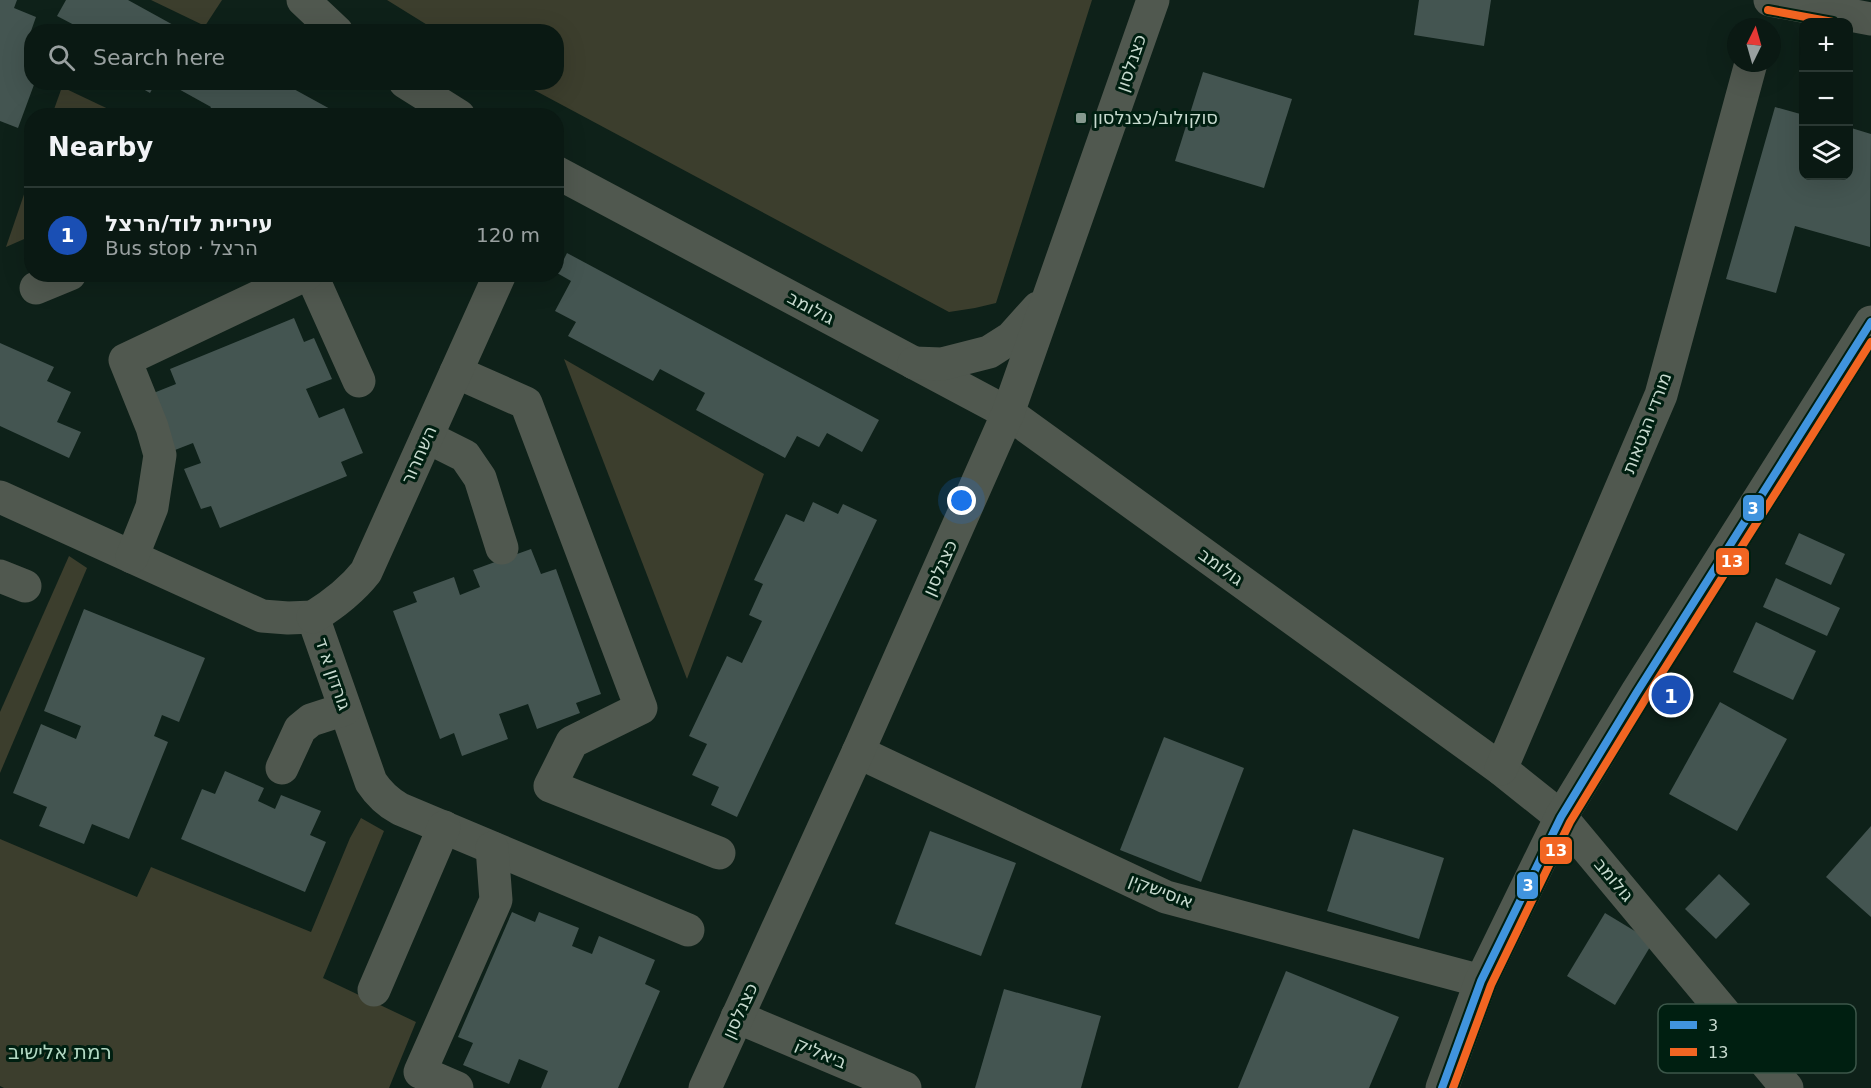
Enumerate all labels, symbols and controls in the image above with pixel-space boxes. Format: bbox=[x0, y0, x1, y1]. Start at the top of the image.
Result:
north arrow bbox=[1727, 18, 1781, 72]
map controls bbox=[1799, 18, 1853, 180]
button: + bbox=[1799, 18, 1853, 72]
search box bbox=[24, 24, 564, 90]
street label: כצנלסון bbox=[1111, 31, 1150, 94]
icon: search bbox=[45, 41, 78, 74]
text: Search here bbox=[93, 45, 225, 70]
button: − bbox=[1799, 72, 1853, 126]
place label: סוקולוב/כצנלסון bbox=[1093, 107, 1218, 128]
marker: סוקולוב/כצנלסון bbox=[1074, 111, 1088, 125]
button: layers bbox=[1799, 126, 1853, 180]
text: Nearby bbox=[48, 132, 153, 162]
text: עיריית לוד/הרצל bbox=[105, 211, 273, 236]
text: 1 bbox=[61, 223, 74, 247]
text: 120 m bbox=[476, 223, 540, 247]
text: Bus stop · הרצל bbox=[105, 236, 258, 260]
street label: גולומב bbox=[784, 287, 838, 329]
street label: מורדי הגטאות bbox=[1618, 369, 1675, 476]
street label: השחרור bbox=[396, 422, 441, 487]
your location bbox=[947, 486, 976, 515]
line badge: 3 bbox=[1742, 494, 1765, 522]
text: 3 bbox=[1747, 499, 1759, 518]
street label: כצנלסון bbox=[918, 537, 961, 599]
street label: גולומב bbox=[1195, 543, 1248, 590]
line badge: 13 bbox=[1715, 547, 1750, 576]
text: 13 bbox=[1721, 552, 1743, 571]
street label: גורדון א ד bbox=[311, 635, 356, 713]
pin: 1 bbox=[1652, 672, 1690, 718]
line badge: 13 bbox=[1539, 836, 1573, 865]
text: 13 bbox=[1545, 841, 1567, 860]
street label: גולומב bbox=[1590, 854, 1639, 906]
street label: אוסישקין bbox=[1126, 869, 1196, 912]
line badge: 3 bbox=[1516, 871, 1539, 900]
text: 3 bbox=[1522, 876, 1534, 895]
street label: כצנלסון bbox=[718, 980, 762, 1042]
legend bbox=[1658, 1004, 1856, 1073]
text: 3 bbox=[1708, 1016, 1718, 1035]
street label: ביאליק bbox=[792, 1032, 850, 1073]
district label: רמת אלישיב bbox=[8, 1040, 112, 1064]
text: 13 bbox=[1708, 1043, 1728, 1062]

